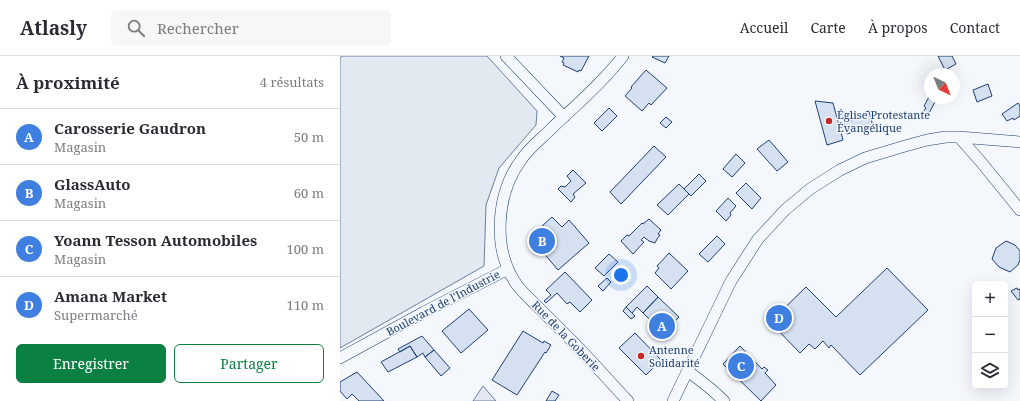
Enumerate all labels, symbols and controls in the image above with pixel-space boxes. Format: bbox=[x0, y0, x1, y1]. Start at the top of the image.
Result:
search box bbox=[111, 10, 391, 46]
text: Atlasly bbox=[20, 15, 87, 41]
icon: search bbox=[125, 17, 147, 39]
text: Rechercher bbox=[157, 18, 239, 38]
text: Accueil bbox=[740, 18, 788, 37]
text: Carte bbox=[810, 18, 846, 37]
text: À propos bbox=[868, 18, 928, 37]
text: Contact bbox=[950, 18, 1000, 37]
north arrow bbox=[924, 68, 960, 104]
text: À proximité bbox=[16, 71, 120, 94]
text: 4 résultats bbox=[260, 73, 324, 91]
place label: Église Protestante Évangélique bbox=[837, 107, 930, 135]
marker: Église Protestante Évangélique bbox=[824, 116, 834, 126]
text: Carosserie Gaudron bbox=[54, 118, 206, 138]
text: A bbox=[24, 128, 34, 146]
text: 50 m bbox=[294, 128, 324, 146]
text: Magasin bbox=[54, 138, 106, 156]
text: GlassAuto bbox=[54, 174, 131, 194]
text: B bbox=[25, 184, 33, 202]
text: 60 m bbox=[294, 184, 324, 202]
text: Magasin bbox=[54, 194, 106, 212]
pin: B bbox=[529, 226, 555, 256]
text: Yoann Tesson Automobiles bbox=[54, 230, 257, 250]
text: C bbox=[25, 240, 33, 258]
text: 100 m bbox=[287, 240, 324, 258]
text: Magasin bbox=[54, 250, 106, 268]
your location bbox=[611, 265, 631, 285]
street label: Boulevard de l'Industrie bbox=[383, 266, 502, 339]
map controls bbox=[972, 281, 1008, 389]
button: + bbox=[972, 281, 1008, 317]
text: Amana Market bbox=[54, 286, 167, 306]
text: D bbox=[24, 296, 34, 314]
text: 110 m bbox=[287, 296, 324, 314]
street label: Rue de la Goberie bbox=[529, 297, 604, 374]
pin: D bbox=[766, 303, 792, 333]
text: Supermarché bbox=[54, 306, 138, 324]
pin: A bbox=[649, 311, 675, 341]
button: − bbox=[972, 317, 1008, 353]
place label: Antenne Solidarité bbox=[649, 342, 700, 370]
button: Enregistrer bbox=[16, 344, 166, 383]
button: Partager bbox=[174, 344, 324, 383]
marker: Antenne Solidarité bbox=[636, 351, 646, 361]
pin: C bbox=[728, 351, 754, 381]
button: layers bbox=[972, 353, 1008, 389]

